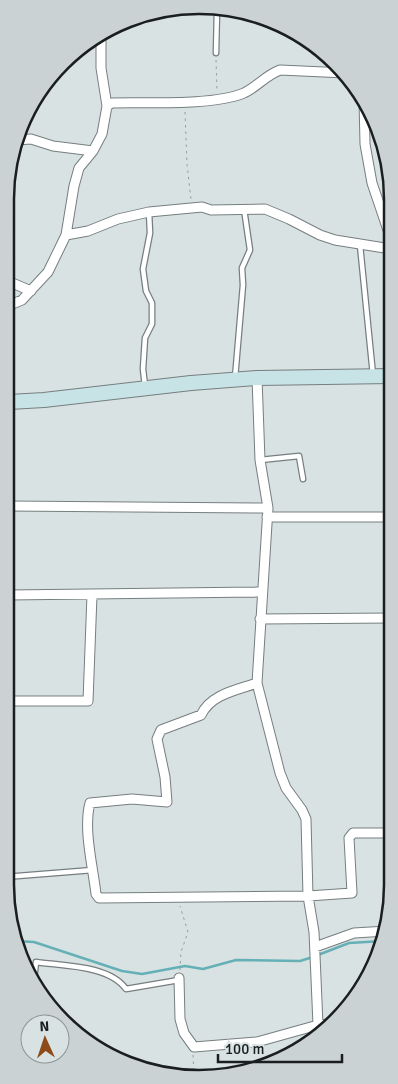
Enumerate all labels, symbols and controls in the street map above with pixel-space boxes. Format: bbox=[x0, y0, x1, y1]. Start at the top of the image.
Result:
north arrow bbox=[20, 1014, 70, 1064]
text: N bbox=[39, 1018, 50, 1035]
scale bar bbox=[218, 1032, 342, 1064]
text: 100 m bbox=[225, 1040, 265, 1058]

